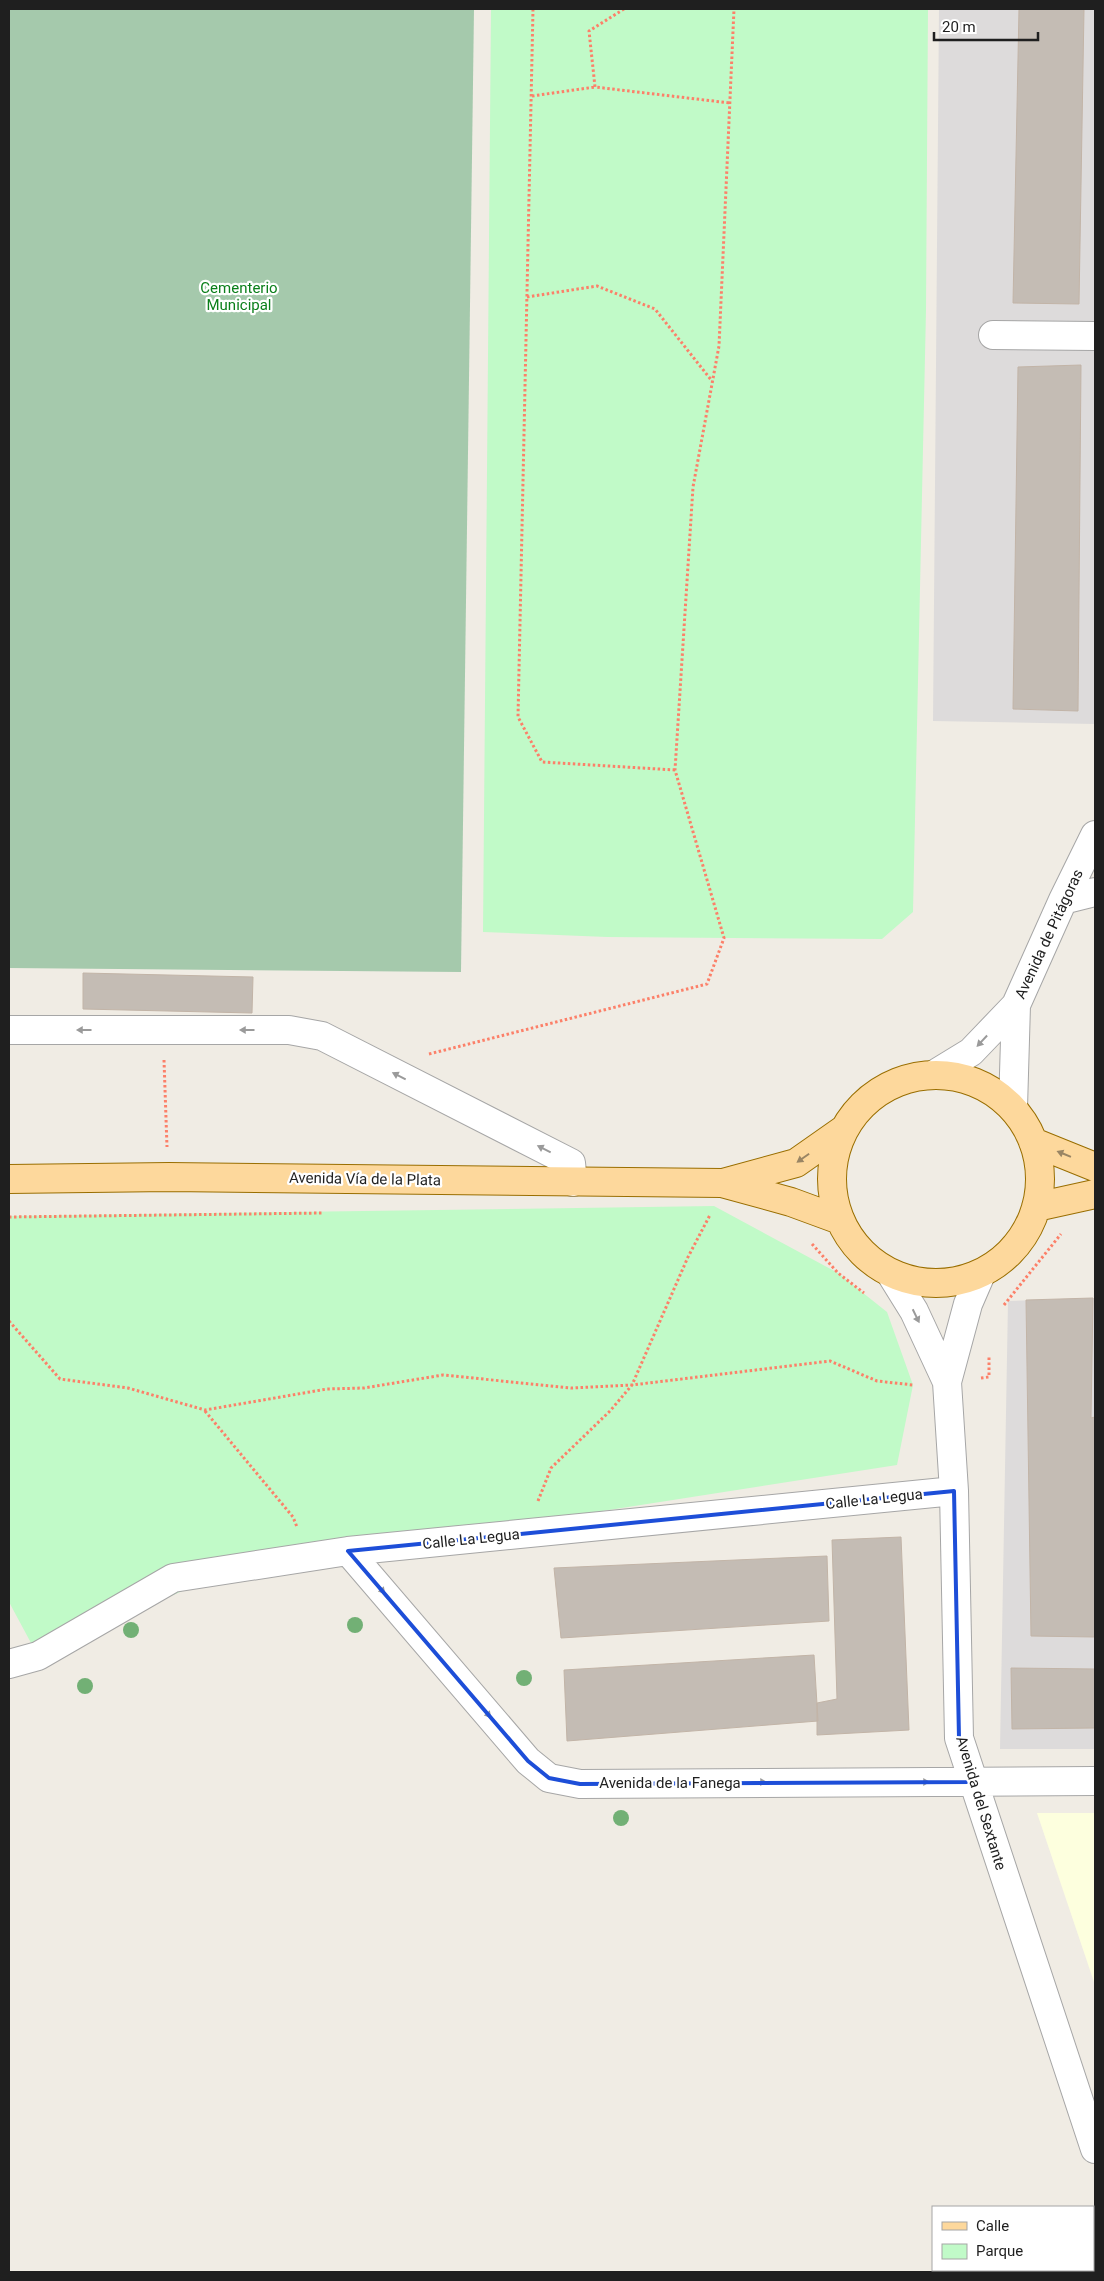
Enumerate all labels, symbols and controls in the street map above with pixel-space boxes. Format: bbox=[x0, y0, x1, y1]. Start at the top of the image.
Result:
scale bar bbox=[934, 10, 1038, 42]
text: 20 m bbox=[942, 18, 976, 36]
park label: Cementerio Municipal bbox=[200, 279, 278, 314]
street label: Avenida de Pitágoras bbox=[1011, 866, 1087, 1002]
one-way arrow bbox=[76, 1026, 92, 1034]
one-way arrow bbox=[239, 1026, 255, 1034]
one-way arrow bbox=[976, 1034, 988, 1046]
one-way arrow bbox=[392, 1072, 406, 1080]
one-way arrow bbox=[537, 1145, 551, 1153]
one-way arrow bbox=[1056, 1150, 1071, 1158]
one-way arrow bbox=[796, 1153, 810, 1163]
street label: Avenida Vía de la Plata bbox=[289, 1169, 441, 1189]
one-way arrow bbox=[912, 1309, 920, 1323]
street label: Calle La Legua bbox=[824, 1485, 924, 1513]
street label: Calle La Legua bbox=[421, 1525, 521, 1553]
one-way arrow bbox=[374, 1582, 386, 1594]
one-way arrow bbox=[480, 1705, 491, 1718]
street label: Avenida del Sextante bbox=[952, 1734, 1010, 1872]
street label: Avenida de la Fanega bbox=[599, 1774, 741, 1792]
one-way arrow bbox=[751, 1778, 767, 1786]
one-way arrow bbox=[914, 1778, 930, 1786]
legend bbox=[932, 2206, 1094, 2271]
text: Calle bbox=[976, 2217, 1009, 2235]
text: Parque bbox=[976, 2242, 1023, 2260]

